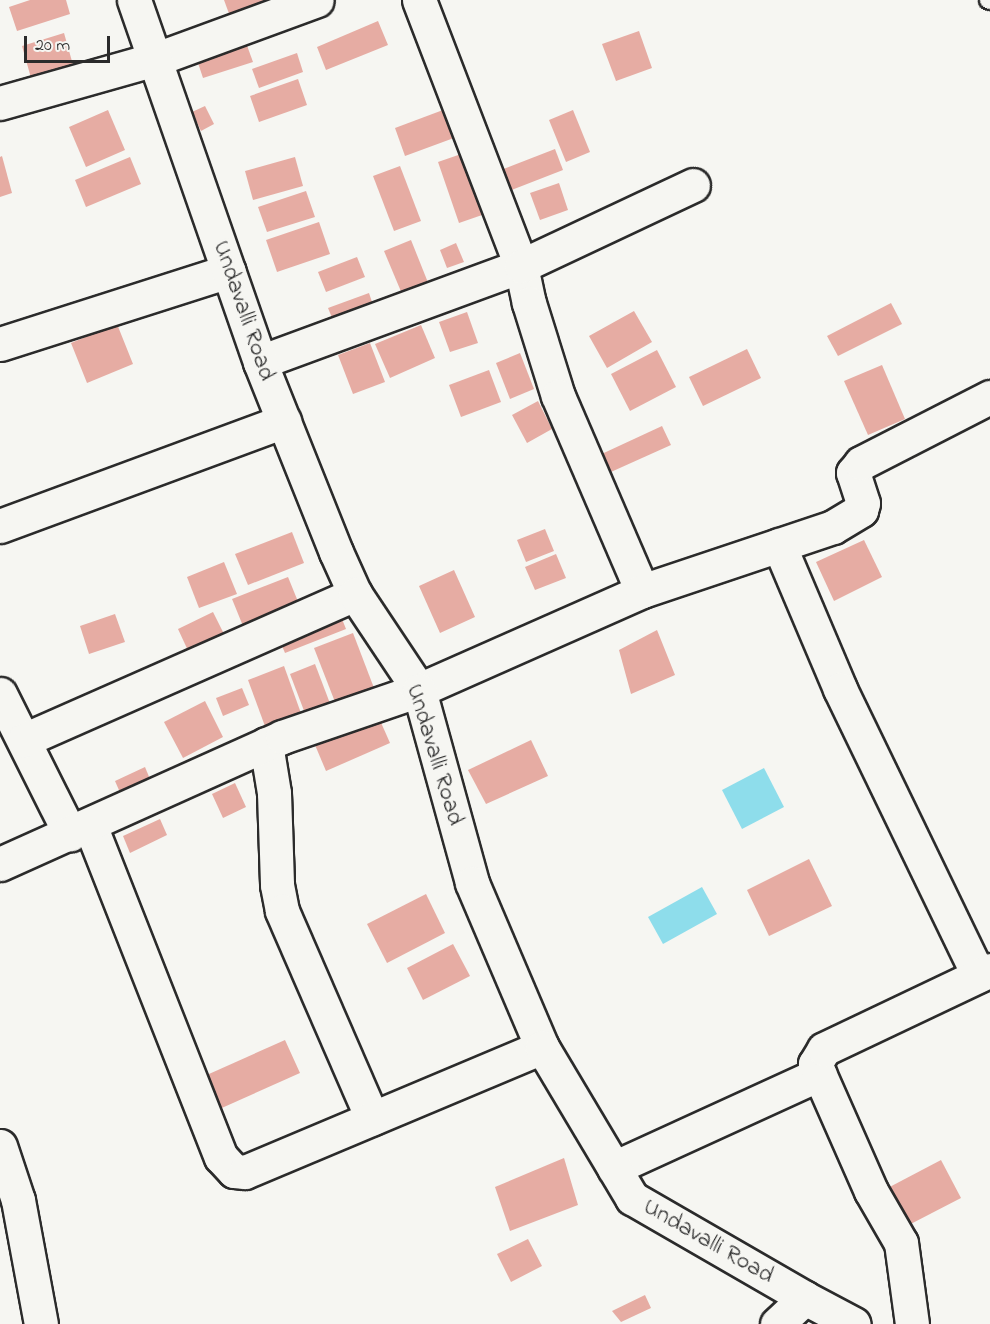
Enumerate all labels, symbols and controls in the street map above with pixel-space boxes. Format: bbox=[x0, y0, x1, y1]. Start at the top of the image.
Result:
scale bar bbox=[27, 24, 112, 62]
text: 20 m bbox=[35, 33, 70, 59]
street label: Undavalli Road bbox=[206, 237, 280, 385]
street label: Undavalli Road bbox=[399, 681, 469, 829]
street label: Undavalli Road bbox=[637, 1193, 779, 1291]

